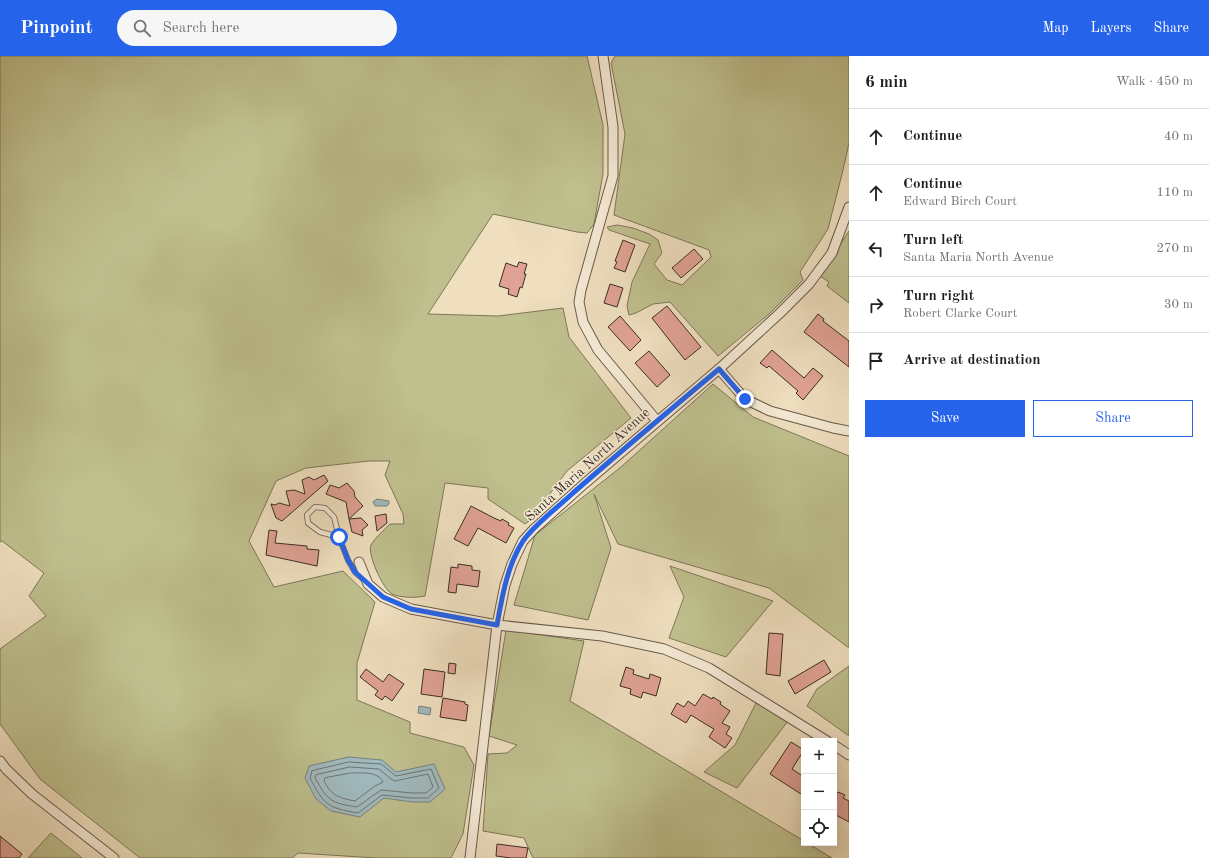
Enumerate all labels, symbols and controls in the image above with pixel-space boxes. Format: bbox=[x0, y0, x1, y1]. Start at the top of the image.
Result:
search box bbox=[117, 10, 397, 46]
icon: search bbox=[131, 17, 153, 39]
text: Pinpoint bbox=[20, 19, 93, 38]
text: Search here bbox=[163, 21, 239, 36]
text: Map bbox=[1043, 21, 1069, 35]
text: Layers bbox=[1091, 21, 1132, 35]
text: Share bbox=[1154, 21, 1189, 35]
text: 6 min bbox=[865, 74, 908, 91]
text: Walk · 450 m bbox=[1116, 75, 1193, 88]
icon: ahead bbox=[865, 126, 887, 148]
text: Continue bbox=[903, 129, 962, 144]
text: 40 m bbox=[1164, 130, 1193, 143]
text: Continue bbox=[903, 177, 962, 192]
icon: ahead bbox=[865, 182, 887, 204]
text: 110 m bbox=[1156, 186, 1193, 199]
text: Edward Birch Court bbox=[903, 195, 1017, 208]
text: Turn left bbox=[903, 233, 963, 248]
icon: left bbox=[865, 238, 887, 260]
text: 270 m bbox=[1156, 242, 1193, 255]
text: Santa Maria North Avenue bbox=[903, 251, 1054, 264]
text: Turn right bbox=[903, 289, 974, 304]
icon: right bbox=[865, 294, 887, 316]
text: 30 m bbox=[1164, 298, 1193, 311]
text: Robert Clarke Court bbox=[903, 307, 1017, 320]
icon: arrive bbox=[865, 350, 887, 372]
text: Arrive at destination bbox=[903, 353, 1041, 368]
route end bbox=[736, 390, 754, 408]
button: Save bbox=[865, 400, 1025, 437]
button: Share bbox=[1033, 400, 1193, 437]
street label: Santa Maria North Avenue bbox=[523, 405, 653, 524]
route start bbox=[330, 528, 348, 546]
map controls bbox=[801, 738, 837, 846]
button: + bbox=[801, 738, 837, 774]
button: − bbox=[801, 774, 837, 810]
button: locate bbox=[801, 810, 837, 846]

